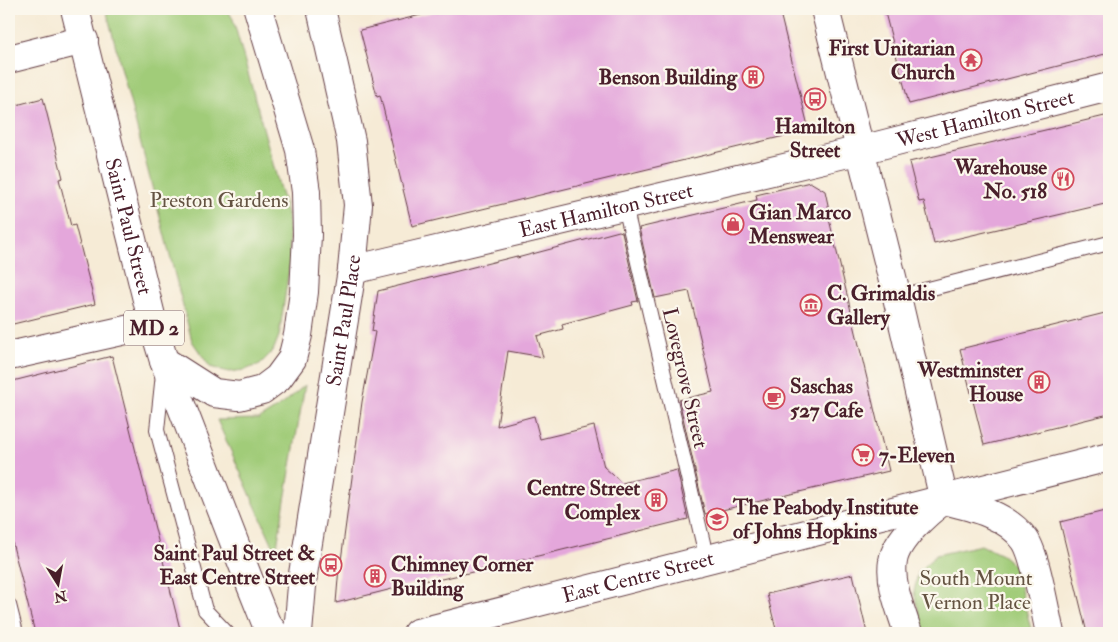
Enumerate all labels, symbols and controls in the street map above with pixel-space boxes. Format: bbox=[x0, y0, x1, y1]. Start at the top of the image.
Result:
place label: First Unitarian Church bbox=[828, 35, 955, 86]
temple icon: First Unitarian Church bbox=[959, 48, 983, 72]
place label: Benson Building bbox=[598, 64, 738, 91]
building icon: Benson Building bbox=[741, 65, 765, 89]
street label: West Hamilton Street bbox=[892, 83, 1077, 154]
bus stop icon: Hamilton Street bbox=[803, 87, 827, 111]
place label: Hamilton Street bbox=[775, 113, 855, 164]
place label: Warehouse No. 518 bbox=[953, 154, 1047, 205]
street label: Saint Paul Street bbox=[99, 155, 159, 298]
restaurant icon: Warehouse No. 518 bbox=[1051, 167, 1075, 191]
street label: East Hamilton Street bbox=[516, 177, 696, 244]
park label: Preston Gardens bbox=[149, 187, 289, 214]
place label: Gian Marco Menswear bbox=[748, 199, 851, 250]
shop icon: Gian Marco Menswear bbox=[721, 212, 745, 236]
street label: Saint Paul Place bbox=[320, 253, 367, 388]
place label: C. Grimaldis Gallery bbox=[827, 280, 935, 331]
museum icon: C. Grimaldis Gallery bbox=[799, 293, 823, 317]
street label: Lovegrove Street bbox=[656, 305, 714, 451]
road number: MD 2 bbox=[124, 310, 184, 346]
place label: Westminster House bbox=[916, 357, 1024, 408]
building icon: Westminster House bbox=[1027, 370, 1051, 394]
place label: Saschas 527 Cafe bbox=[790, 373, 863, 424]
cafe icon: Saschas 527 Cafe bbox=[762, 386, 786, 410]
place label: 7-Eleven bbox=[879, 442, 955, 469]
supermarket icon: 7-Eleven bbox=[851, 443, 875, 467]
place label: Centre Street Complex bbox=[527, 475, 641, 526]
building icon: Centre Street Complex bbox=[644, 488, 668, 512]
place label: The Peabody Institute of Johns Hopkins bbox=[732, 494, 919, 545]
school or university icon: The Peabody Institute of Johns Hopkins bbox=[705, 507, 729, 531]
place label: Saint Paul Street & East Centre Street bbox=[153, 540, 315, 591]
street label: East Centre Street bbox=[559, 545, 717, 609]
place label: Chimney Corner Building bbox=[391, 551, 534, 602]
bus stop icon: Saint Paul Street & East Centre Street bbox=[319, 553, 343, 577]
north arrow bbox=[32, 560, 82, 610]
building icon: Chimney Corner Building bbox=[363, 564, 387, 588]
park label: South Mount Vernon Place bbox=[919, 565, 1033, 616]
text: N bbox=[52, 587, 69, 606]

